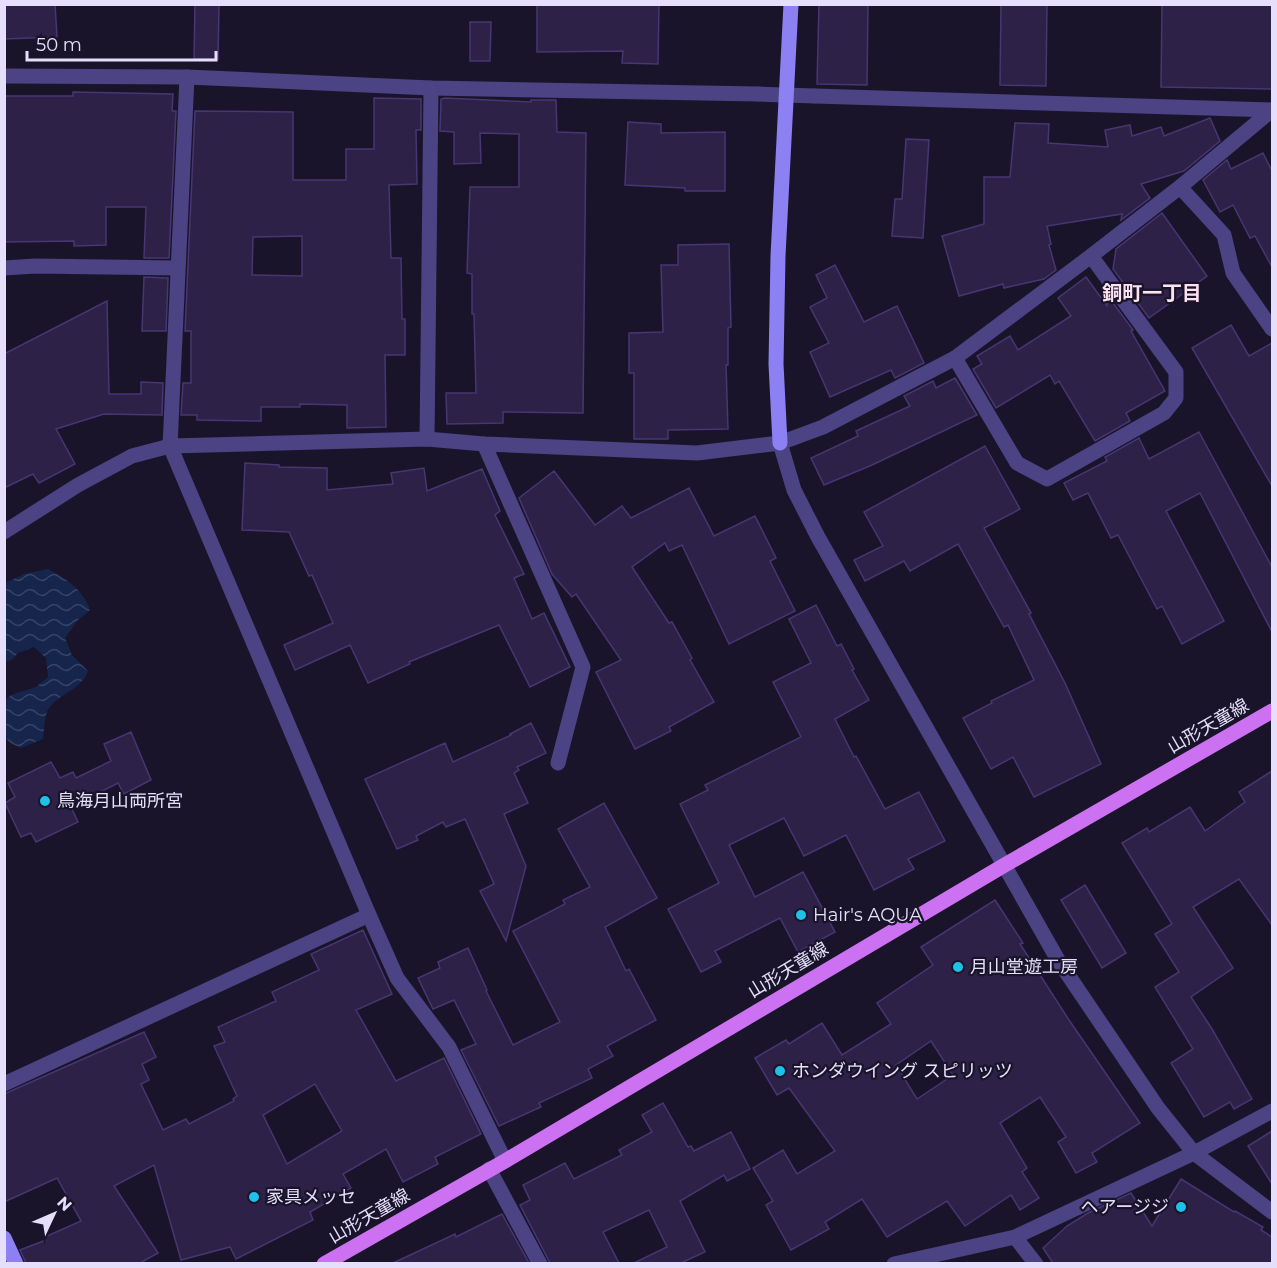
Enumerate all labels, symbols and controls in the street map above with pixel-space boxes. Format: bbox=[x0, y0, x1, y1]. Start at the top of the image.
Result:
scale bar bbox=[27, 24, 216, 62]
text: 50 m bbox=[36, 34, 82, 56]
district label: 銅町一丁目 bbox=[1102, 281, 1202, 305]
street label: 山形天童線 bbox=[1164, 694, 1252, 758]
place label: 鳥海月山両所宮 bbox=[57, 790, 183, 812]
marker: 鳥海月山両所宮 bbox=[38, 794, 52, 808]
place label: Hair's AQUA bbox=[813, 904, 922, 926]
marker: Hair's AQUA bbox=[794, 908, 808, 922]
street label: 山形天童線 bbox=[744, 937, 832, 1003]
place label: 月山堂遊工房 bbox=[970, 956, 1078, 978]
marker: 月山堂遊工房 bbox=[951, 960, 965, 974]
place label: ホンダウイング スピリッツ bbox=[792, 1060, 1013, 1082]
marker: ホンダウイング スピリッツ bbox=[773, 1064, 787, 1078]
north arrow bbox=[24, 1184, 84, 1244]
street label: 山形天童線 bbox=[325, 1184, 413, 1248]
place label: 家具メッセ bbox=[266, 1186, 356, 1208]
marker: 家具メッセ bbox=[247, 1190, 261, 1204]
text: N bbox=[53, 1193, 76, 1215]
place label: ヘアージジ bbox=[1080, 1196, 1169, 1218]
marker: ヘアージジ bbox=[1174, 1200, 1188, 1214]

